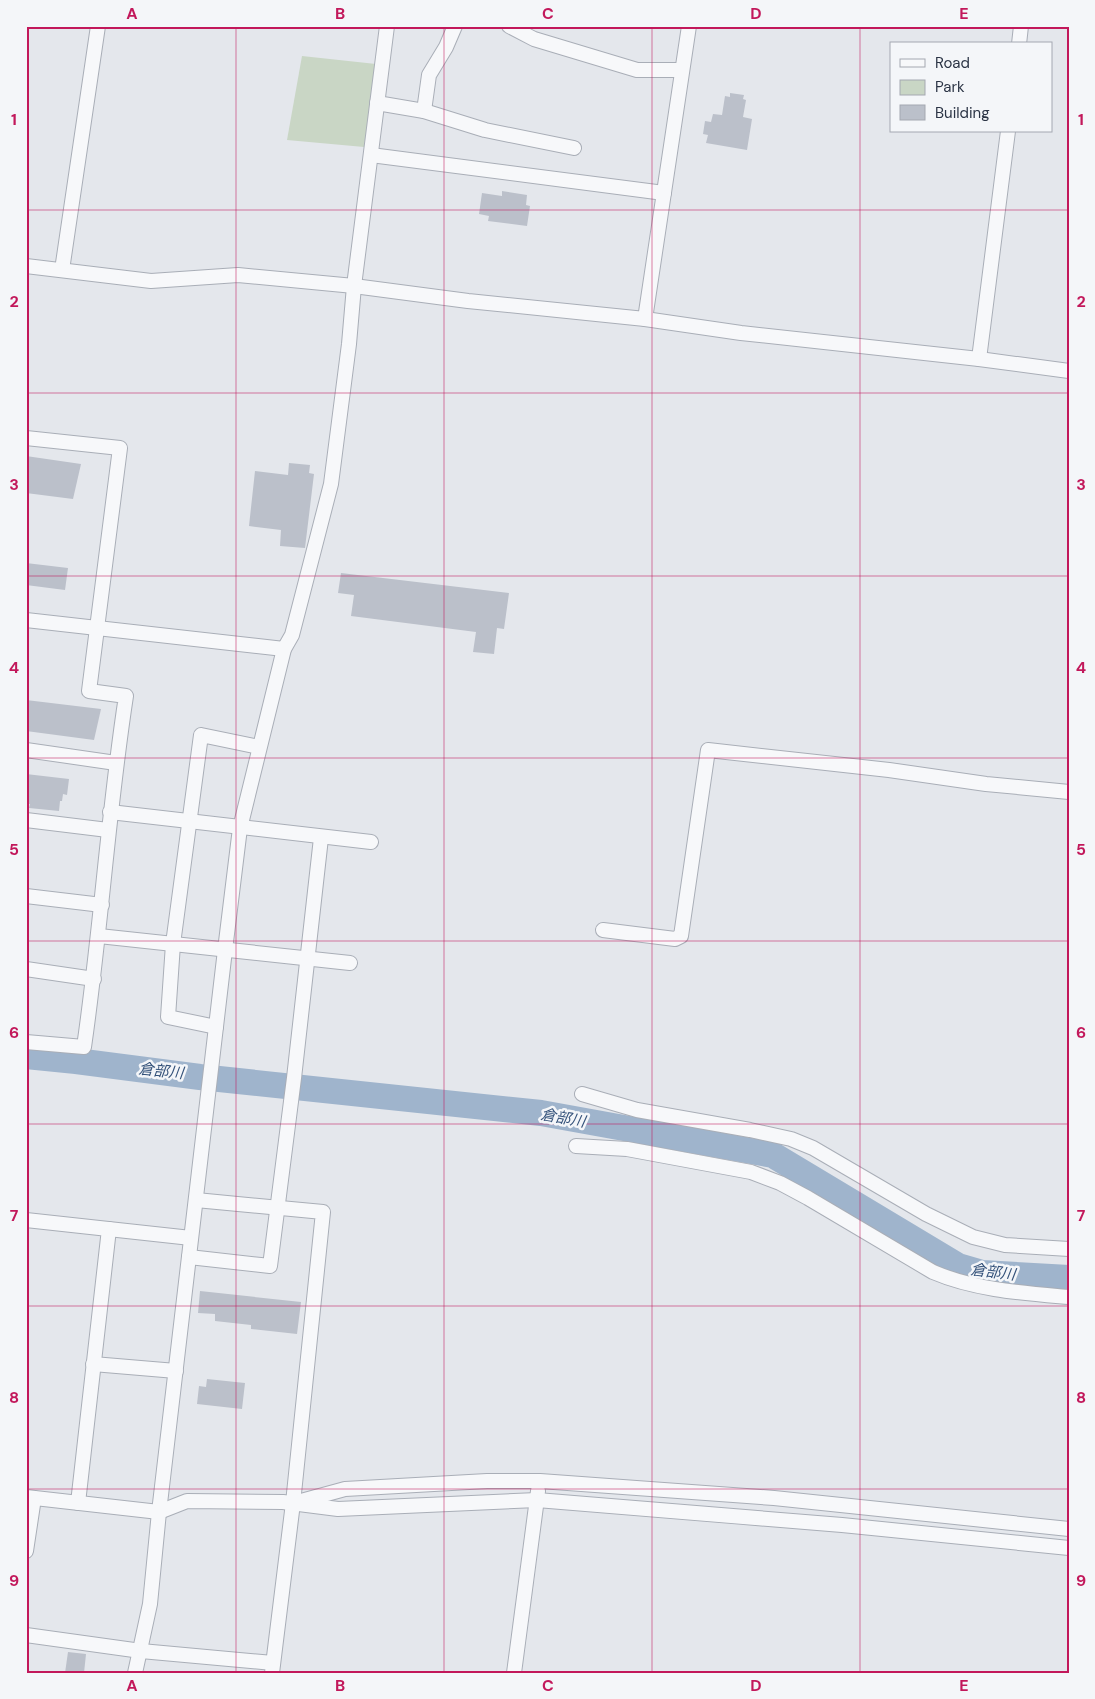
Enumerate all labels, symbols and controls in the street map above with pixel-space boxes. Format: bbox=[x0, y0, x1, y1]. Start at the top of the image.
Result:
text: A bbox=[126, 3, 138, 24]
text: B bbox=[335, 3, 345, 24]
text: C bbox=[542, 3, 554, 24]
text: D bbox=[750, 3, 762, 24]
text: E bbox=[959, 3, 969, 24]
legend bbox=[890, 42, 1052, 132]
text: Road bbox=[935, 53, 970, 73]
text: Park bbox=[935, 77, 965, 97]
text: Building bbox=[935, 103, 990, 123]
text: 1 bbox=[11, 109, 17, 130]
text: 1 bbox=[1078, 109, 1084, 130]
text: 2 bbox=[9, 291, 19, 312]
text: 2 bbox=[1076, 291, 1086, 312]
text: 3 bbox=[9, 474, 19, 495]
text: 3 bbox=[1076, 474, 1086, 495]
text: 4 bbox=[9, 657, 19, 678]
text: 4 bbox=[1076, 657, 1086, 678]
text: 5 bbox=[9, 839, 19, 860]
text: 5 bbox=[1076, 839, 1086, 860]
text: 6 bbox=[9, 1022, 19, 1043]
text: 6 bbox=[1076, 1022, 1086, 1043]
water label: 倉部川 bbox=[138, 1059, 186, 1084]
water label: 倉部川 bbox=[539, 1104, 589, 1132]
text: 7 bbox=[10, 1205, 19, 1226]
text: 7 bbox=[1077, 1205, 1086, 1226]
water label: 倉部川 bbox=[969, 1259, 1019, 1285]
text: 8 bbox=[9, 1387, 19, 1408]
text: 8 bbox=[1076, 1387, 1086, 1408]
text: 9 bbox=[9, 1570, 19, 1591]
text: 9 bbox=[1076, 1570, 1086, 1591]
text: A bbox=[126, 1675, 138, 1696]
text: B bbox=[335, 1675, 345, 1696]
text: C bbox=[542, 1675, 554, 1696]
text: D bbox=[750, 1675, 762, 1696]
text: E bbox=[959, 1675, 969, 1696]

